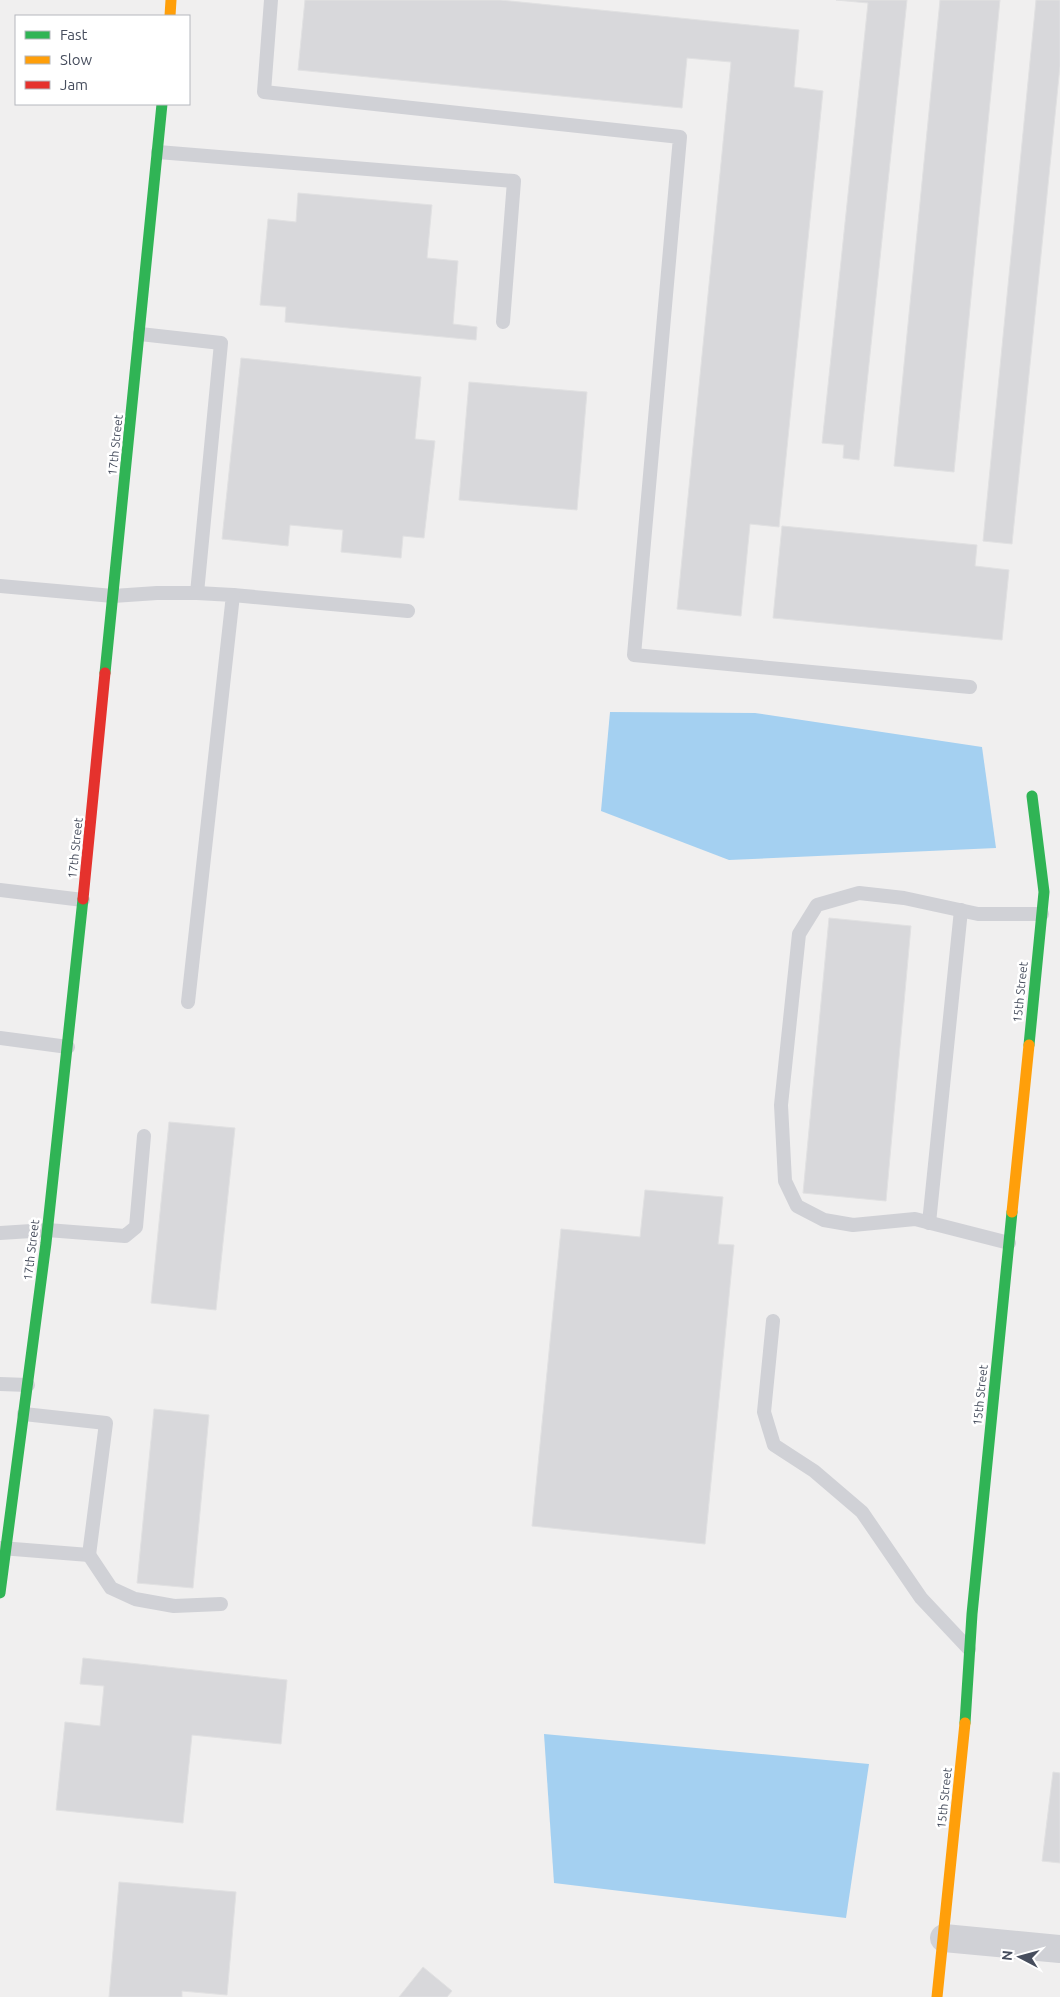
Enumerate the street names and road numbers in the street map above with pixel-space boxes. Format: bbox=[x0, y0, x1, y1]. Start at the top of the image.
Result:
street label: 17th Street bbox=[105, 414, 125, 476]
street label: 17th Street bbox=[65, 817, 85, 879]
street label: 15th Street bbox=[1010, 961, 1030, 1023]
street label: 17th Street bbox=[21, 1218, 41, 1281]
street label: 15th Street bbox=[970, 1364, 990, 1426]
street label: 15th Street bbox=[934, 1767, 954, 1829]

